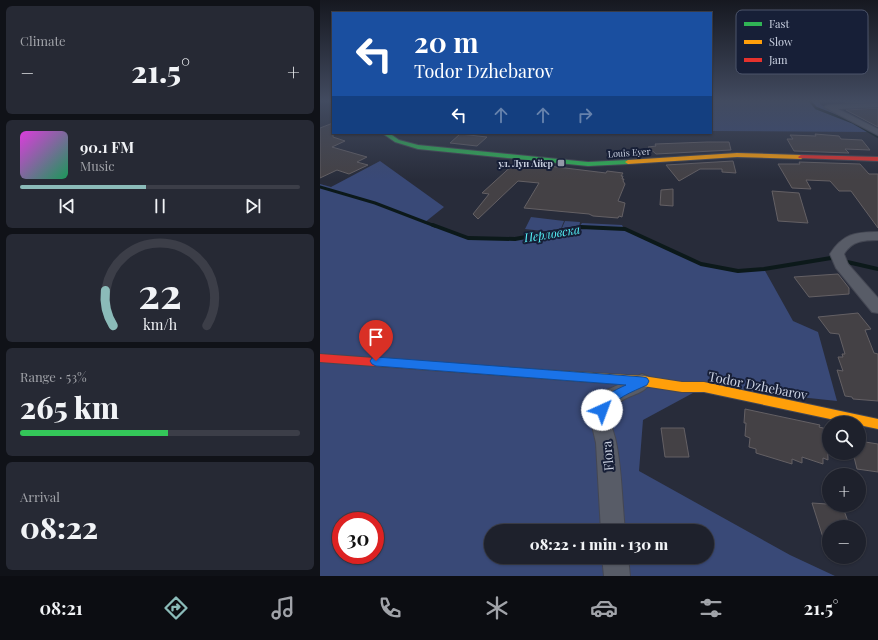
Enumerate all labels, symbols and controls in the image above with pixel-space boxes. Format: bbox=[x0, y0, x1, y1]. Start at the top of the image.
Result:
legend bbox=[736, 10, 868, 74]
text: Fast bbox=[769, 16, 789, 31]
text: 20 m bbox=[414, 23, 479, 60]
icon: left bbox=[348, 28, 400, 80]
text: Climate bbox=[20, 32, 66, 49]
text: Slow bbox=[769, 34, 793, 49]
text: 21.5° bbox=[131, 51, 190, 91]
text: Jam bbox=[768, 52, 788, 67]
text: − bbox=[20, 57, 34, 87]
text: + bbox=[287, 57, 300, 87]
text: Todor Dzhebarov bbox=[414, 59, 553, 83]
icon: left bbox=[448, 104, 470, 126]
icon: ahead bbox=[490, 104, 512, 126]
icon: ahead bbox=[532, 104, 554, 126]
icon: right bbox=[574, 104, 596, 126]
text: 90.1 FM bbox=[80, 137, 134, 157]
street label: Louis Eyer bbox=[607, 145, 651, 159]
text: Music bbox=[80, 157, 115, 174]
place label: ул. Луи Айер bbox=[498, 157, 554, 169]
marker: ул. Луи Айер bbox=[556, 158, 566, 168]
icon: previous bbox=[56, 195, 78, 217]
icon: pause bbox=[149, 195, 171, 217]
icon: next bbox=[242, 195, 264, 217]
water label: Перловска bbox=[522, 221, 581, 245]
text: 22 bbox=[138, 264, 182, 319]
text: km/h bbox=[143, 315, 178, 334]
pin bbox=[359, 320, 393, 361]
icon: arrive bbox=[365, 326, 387, 348]
street label: Todor Dzhebarov bbox=[707, 367, 810, 403]
text: Range · 53% bbox=[20, 368, 87, 385]
text: 265 km bbox=[20, 387, 119, 427]
position arrow bbox=[581, 389, 623, 431]
map controls bbox=[822, 416, 866, 564]
button: search bbox=[822, 416, 866, 460]
street label: Flora bbox=[597, 440, 617, 472]
button: + bbox=[822, 468, 866, 512]
text: Arrival bbox=[20, 488, 60, 505]
text: 08:22 bbox=[20, 507, 98, 547]
speed limit sign: 30 bbox=[332, 512, 384, 564]
button: − bbox=[822, 520, 866, 564]
text: 08:22 · 1 min · 130 m bbox=[530, 534, 668, 554]
icon: directions bbox=[162, 594, 190, 622]
icon: music bbox=[269, 594, 297, 622]
icon: phone bbox=[376, 594, 404, 622]
icon: climate bbox=[483, 594, 511, 622]
icon: car bbox=[590, 594, 618, 622]
icon: filters bbox=[697, 594, 725, 622]
text: 08:21 bbox=[40, 596, 83, 620]
text: 21.5° bbox=[804, 596, 838, 620]

